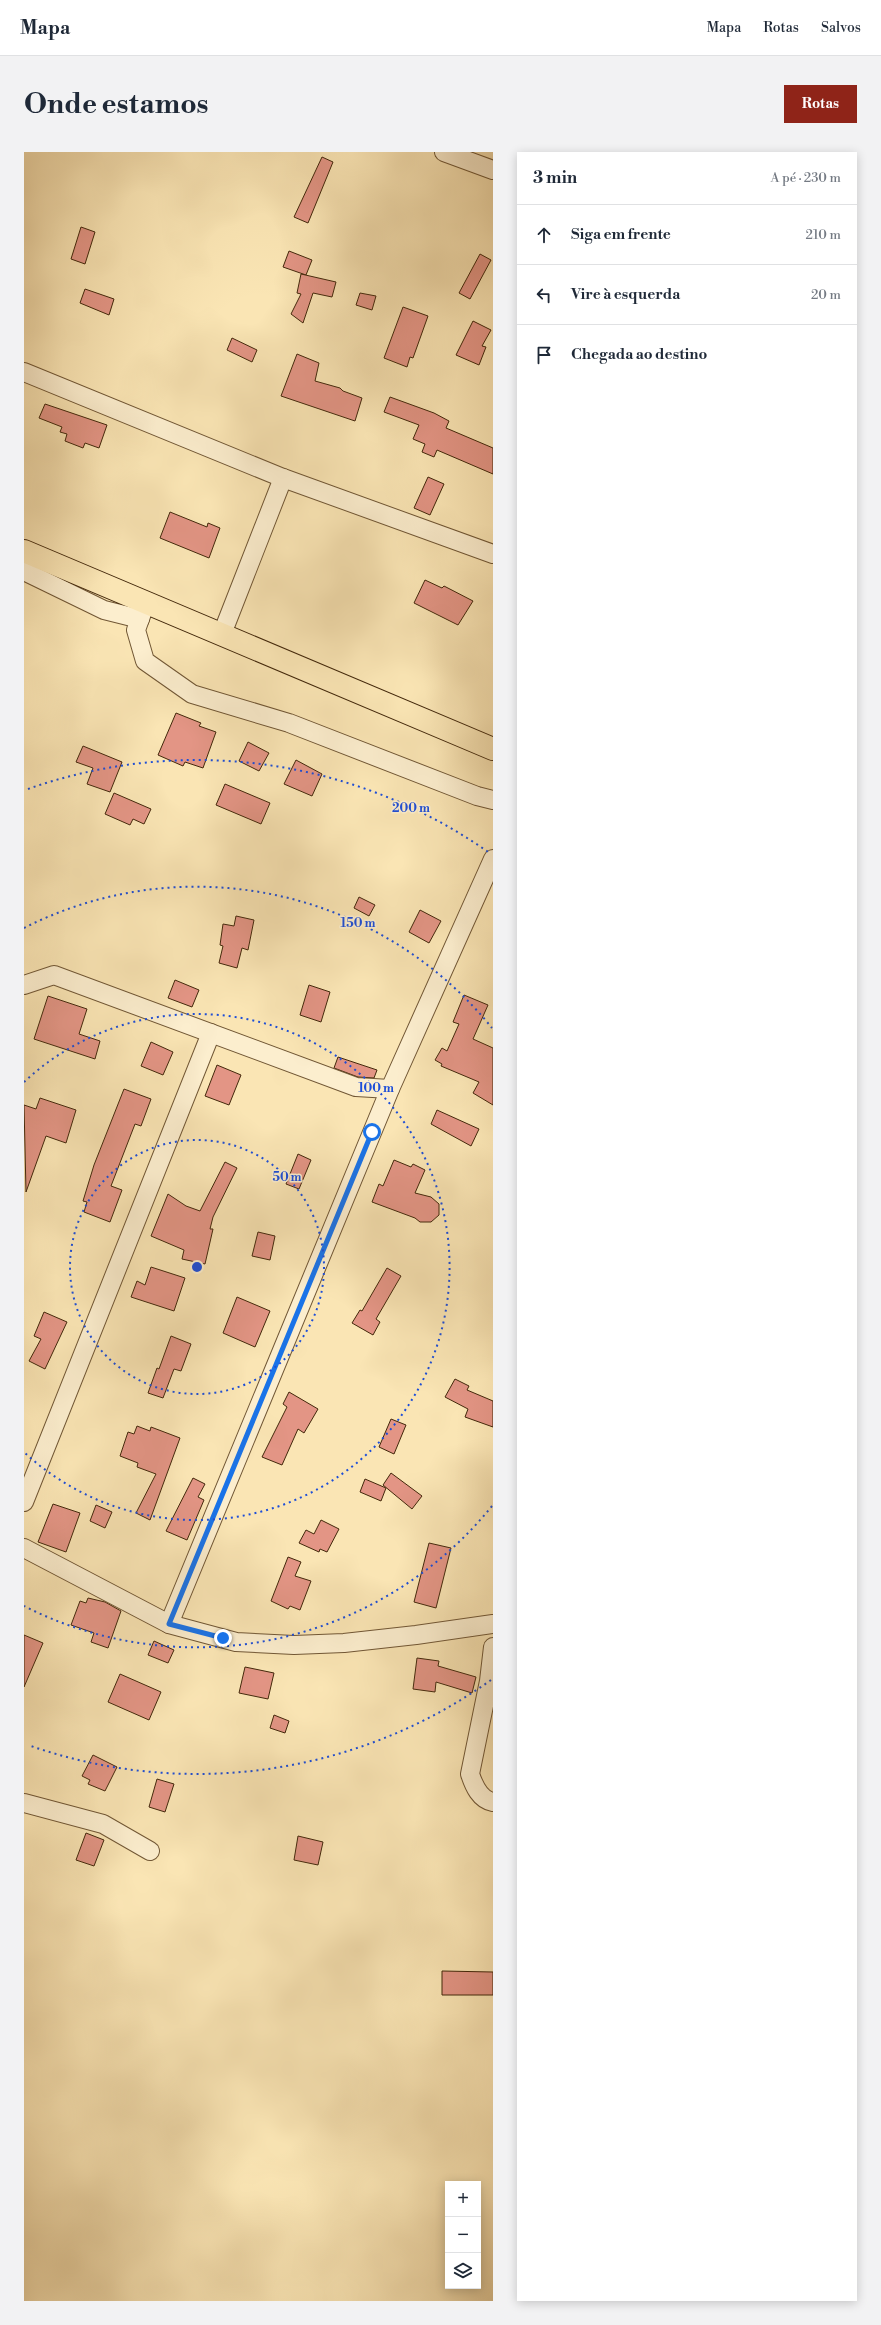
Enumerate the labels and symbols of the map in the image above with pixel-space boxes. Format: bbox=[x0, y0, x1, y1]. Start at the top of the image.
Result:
text: 200 m bbox=[392, 801, 430, 816]
text: 150 m bbox=[341, 916, 375, 931]
text: 100 m bbox=[358, 1081, 394, 1096]
route start bbox=[363, 1123, 381, 1141]
text: 50 m bbox=[272, 1170, 302, 1185]
centre of rings bbox=[190, 1260, 204, 1274]
route end bbox=[214, 1629, 232, 1647]

